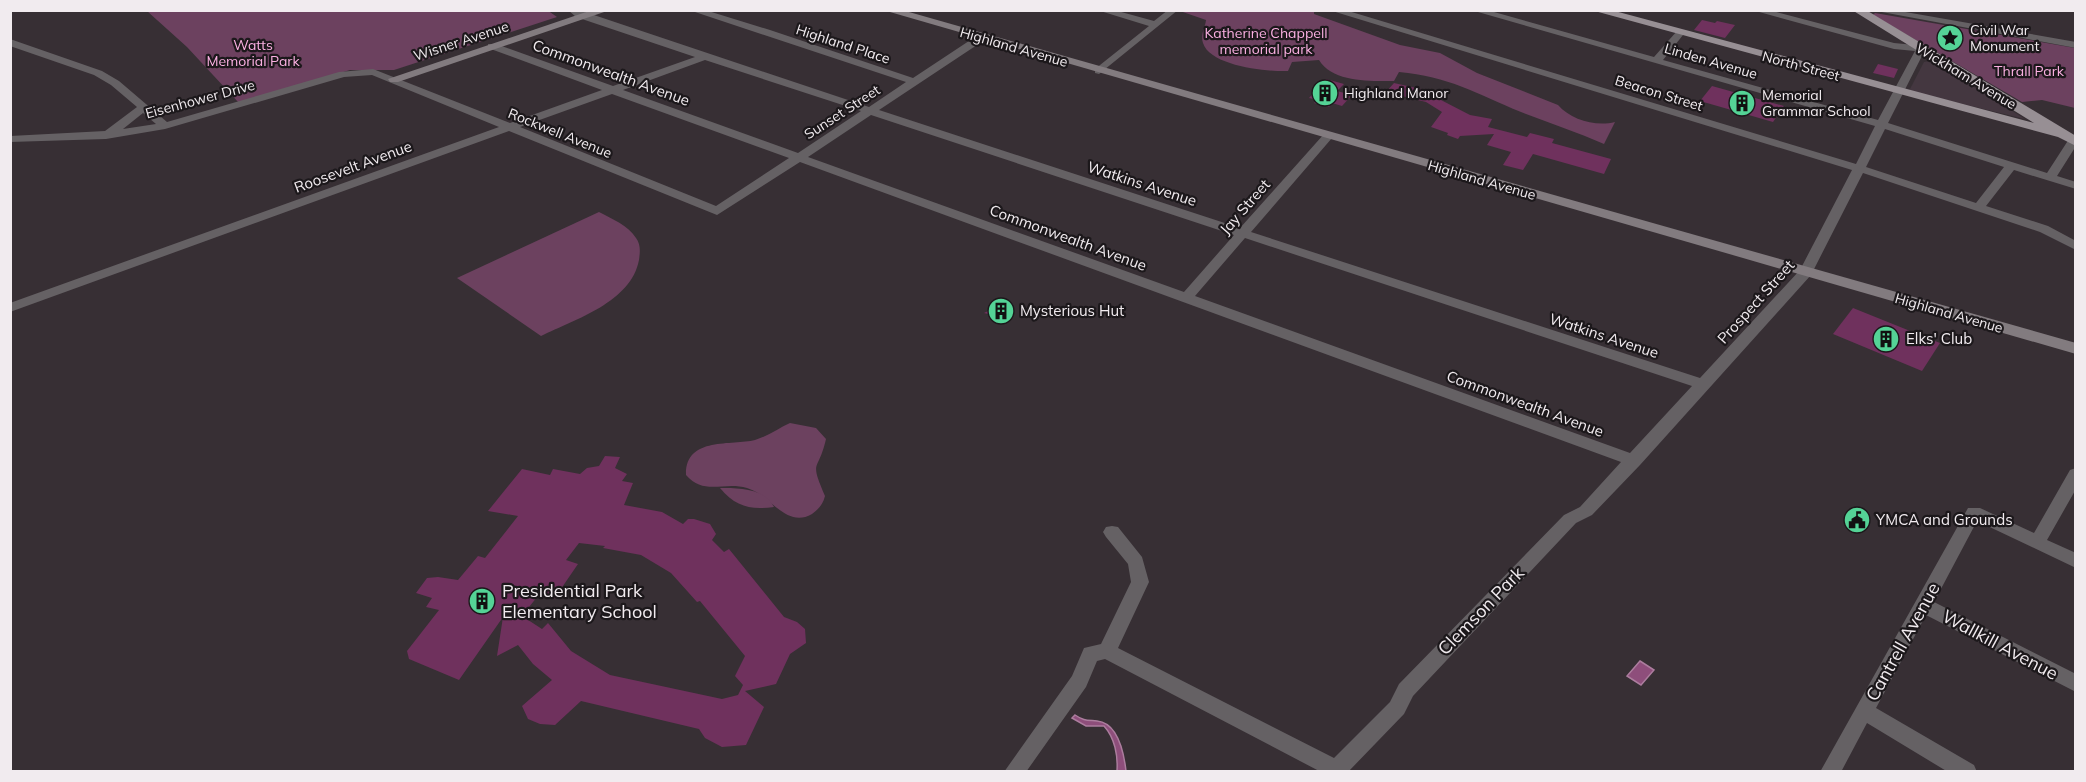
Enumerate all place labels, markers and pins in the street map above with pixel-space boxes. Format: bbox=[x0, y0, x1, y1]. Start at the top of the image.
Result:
place label: Civil War Monument bbox=[1970, 21, 2039, 55]
place icon: Civil War Monument bbox=[1935, 23, 1965, 53]
building icon: Highland Manor bbox=[1310, 78, 1340, 108]
place label: Highland Manor bbox=[1344, 84, 1449, 102]
place label: Memorial Grammar School bbox=[1762, 86, 1871, 120]
building icon: Memorial Grammar School bbox=[1727, 88, 1757, 118]
building icon: Mysterious Hut bbox=[986, 296, 1016, 326]
place label: Mysterious Hut bbox=[1020, 301, 1124, 320]
building icon: Elks' Club bbox=[1871, 324, 1901, 354]
place label: Elks' Club bbox=[1906, 329, 1972, 348]
public building icon: YMCA and Grounds bbox=[1842, 505, 1872, 535]
place label: YMCA and Grounds bbox=[1875, 510, 2013, 529]
place label: Presidential Park Elementary School bbox=[502, 579, 657, 623]
building icon: Presidential Park Elementary School bbox=[467, 586, 497, 616]

